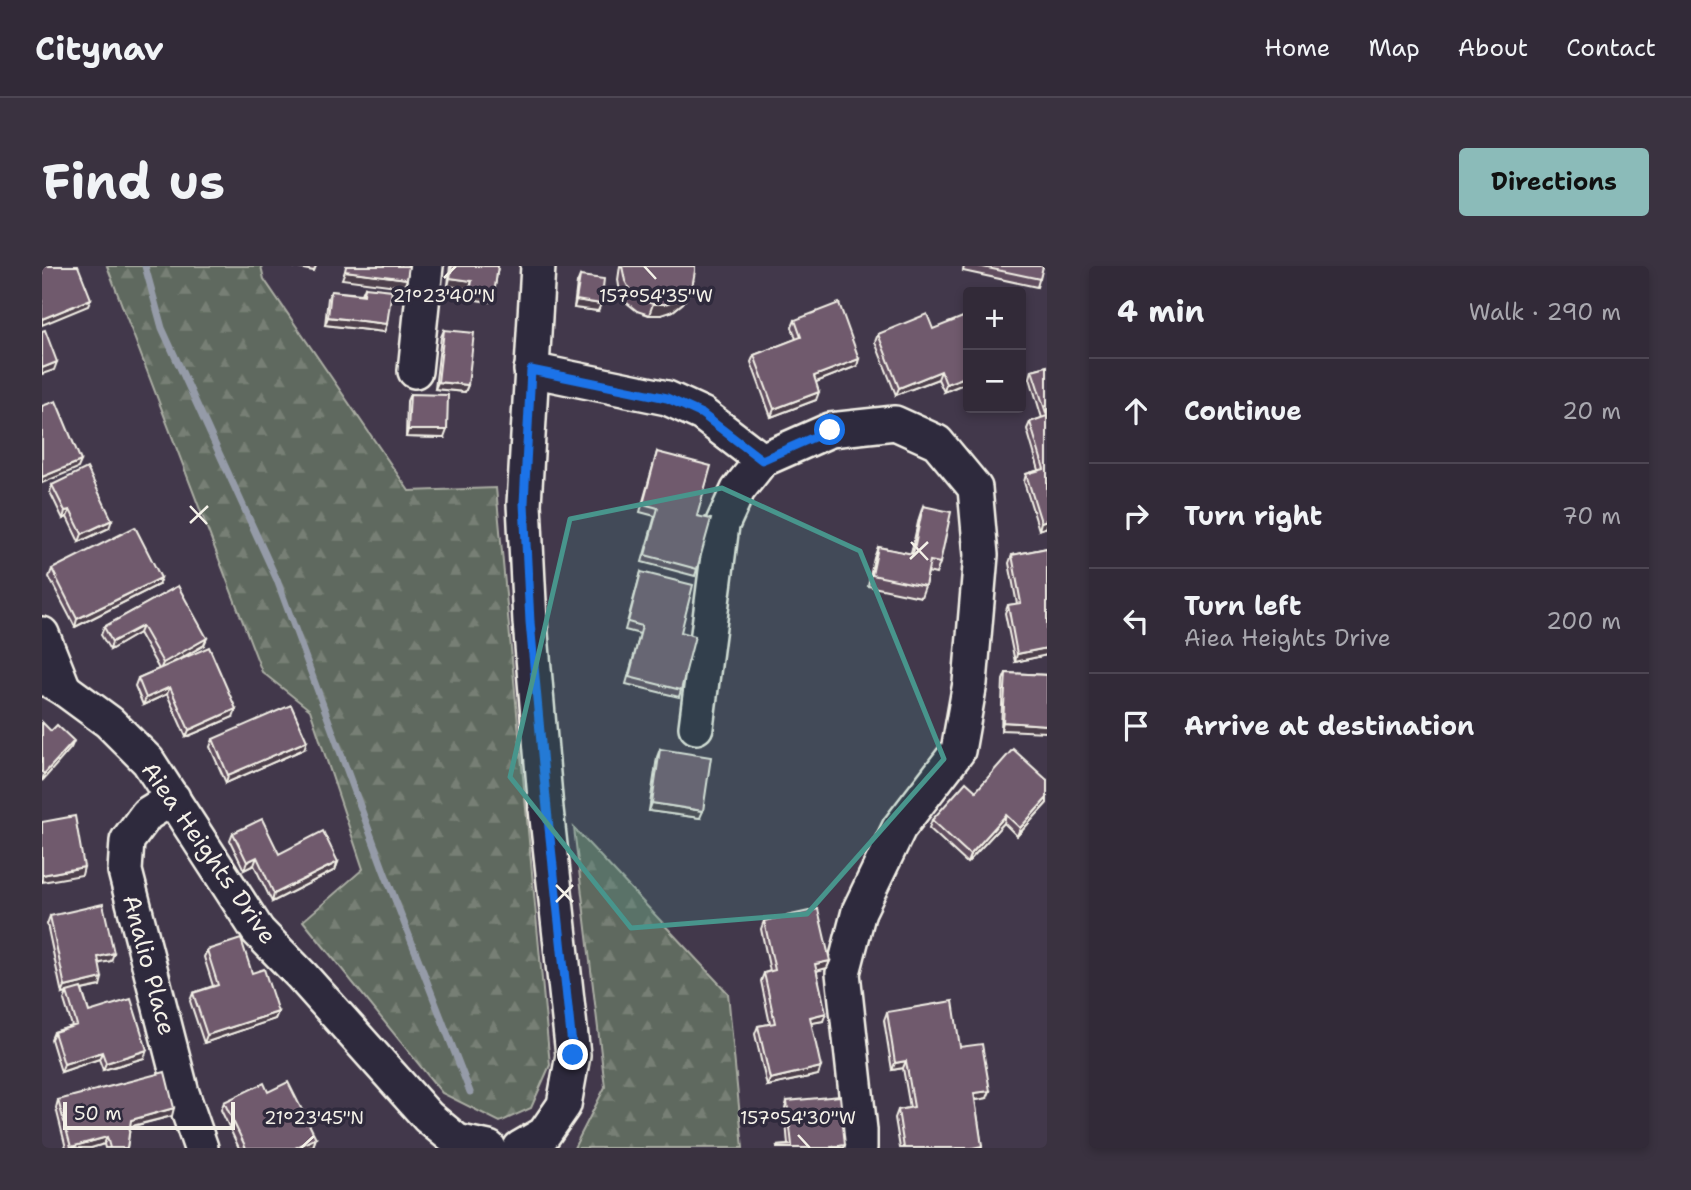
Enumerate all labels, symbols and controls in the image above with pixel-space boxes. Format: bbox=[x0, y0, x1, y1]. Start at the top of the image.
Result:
text: Citynav bbox=[35, 26, 164, 71]
text: Home bbox=[1264, 32, 1330, 64]
text: Map bbox=[1368, 32, 1420, 64]
text: About bbox=[1458, 32, 1528, 64]
text: Contact bbox=[1566, 32, 1656, 64]
button: Directions bbox=[1459, 148, 1649, 216]
text: Find us bbox=[42, 149, 225, 215]
text: 21°23'40"N bbox=[393, 284, 495, 308]
text: 157°54'35"W bbox=[599, 284, 713, 308]
map controls bbox=[963, 287, 1026, 413]
button: + bbox=[963, 287, 1026, 350]
text: 4 min bbox=[1117, 291, 1204, 332]
text: Walk · 290 m bbox=[1469, 297, 1621, 327]
button: − bbox=[963, 350, 1026, 413]
icon: ahead bbox=[1117, 392, 1155, 430]
text: Continue bbox=[1184, 393, 1302, 428]
text: 20 m bbox=[1562, 396, 1621, 426]
route start bbox=[814, 414, 845, 445]
icon: right bbox=[1117, 497, 1155, 535]
text: Turn right bbox=[1184, 498, 1322, 533]
text: 70 m bbox=[1562, 501, 1621, 531]
text: Turn left bbox=[1184, 588, 1301, 623]
icon: left bbox=[1117, 602, 1155, 640]
text: 200 m bbox=[1546, 606, 1621, 636]
text: Aiea Heights Drive bbox=[1184, 623, 1391, 653]
icon: arrive bbox=[1117, 707, 1155, 745]
text: Arrive at destination bbox=[1184, 708, 1474, 743]
street label: Aiea Heights Drive bbox=[134, 755, 284, 951]
street label: Analio Place bbox=[115, 891, 183, 1039]
route end bbox=[557, 1039, 588, 1070]
scale bar bbox=[63, 1099, 234, 1131]
text: 50 m bbox=[74, 1101, 122, 1126]
text: 21°23'45"N bbox=[264, 1106, 364, 1130]
text: 157°54'30"W bbox=[740, 1106, 856, 1130]

